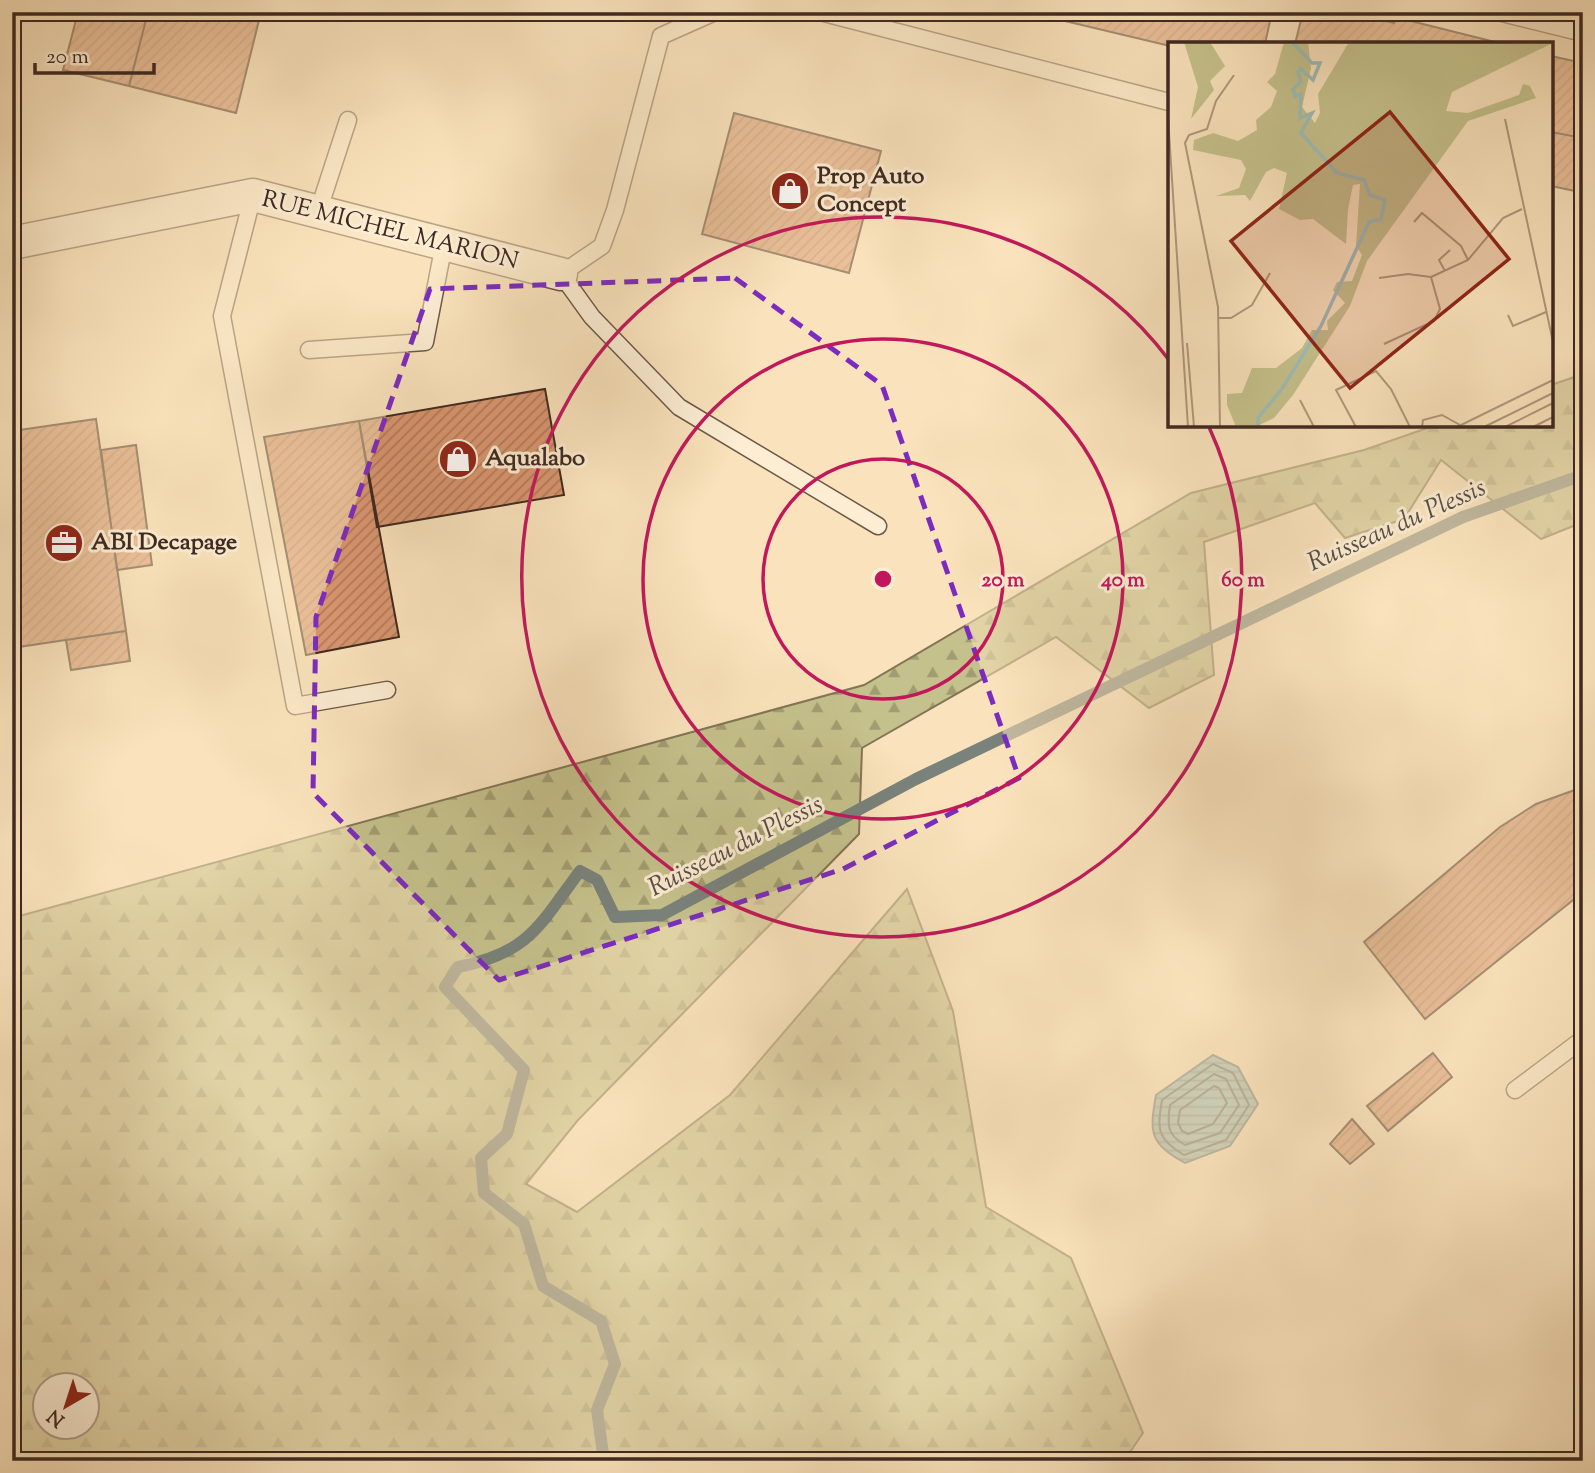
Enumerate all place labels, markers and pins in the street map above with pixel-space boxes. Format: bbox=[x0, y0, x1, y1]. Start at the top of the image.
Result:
place label: Prop Auto Concept bbox=[817, 160, 924, 222]
shop icon: Prop Auto Concept bbox=[769, 170, 811, 212]
shop icon: Aqualabo bbox=[437, 438, 479, 480]
place label: Aqualabo bbox=[485, 442, 585, 476]
office icon: ABI Decapage bbox=[43, 522, 85, 564]
place label: ABI Decapage bbox=[91, 526, 237, 560]
centre of rings bbox=[871, 567, 895, 591]

